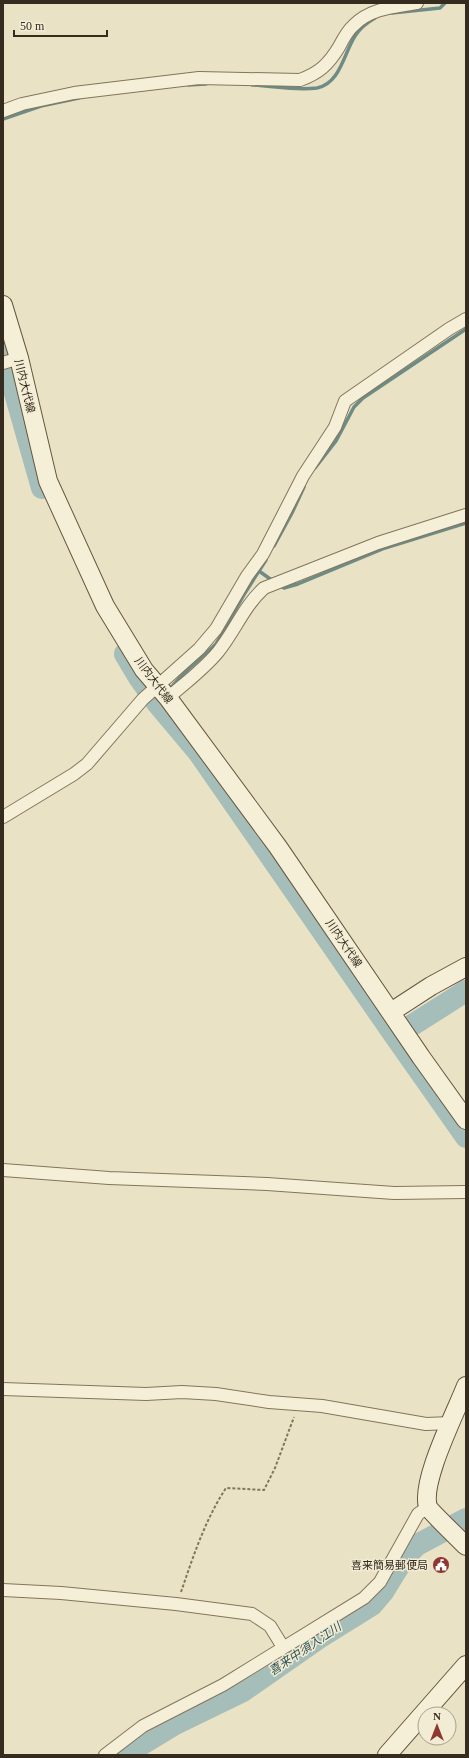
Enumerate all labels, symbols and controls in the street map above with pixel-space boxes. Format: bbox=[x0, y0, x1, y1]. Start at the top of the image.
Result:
scale bar bbox=[14, 12, 107, 38]
text: 50 m bbox=[20, 19, 45, 33]
street label: 川内大代線 bbox=[13, 358, 37, 414]
street label: 川内大代線 bbox=[133, 654, 175, 706]
street label: 川内大代線 bbox=[324, 917, 364, 969]
public building icon: 喜来簡易郵便局 bbox=[431, 1555, 451, 1575]
place label: 喜来簡易郵便局 bbox=[351, 1559, 428, 1571]
water label: 喜来中須入江川 bbox=[266, 1619, 345, 1678]
north arrow bbox=[417, 1706, 457, 1746]
text: N bbox=[433, 1710, 441, 1722]

